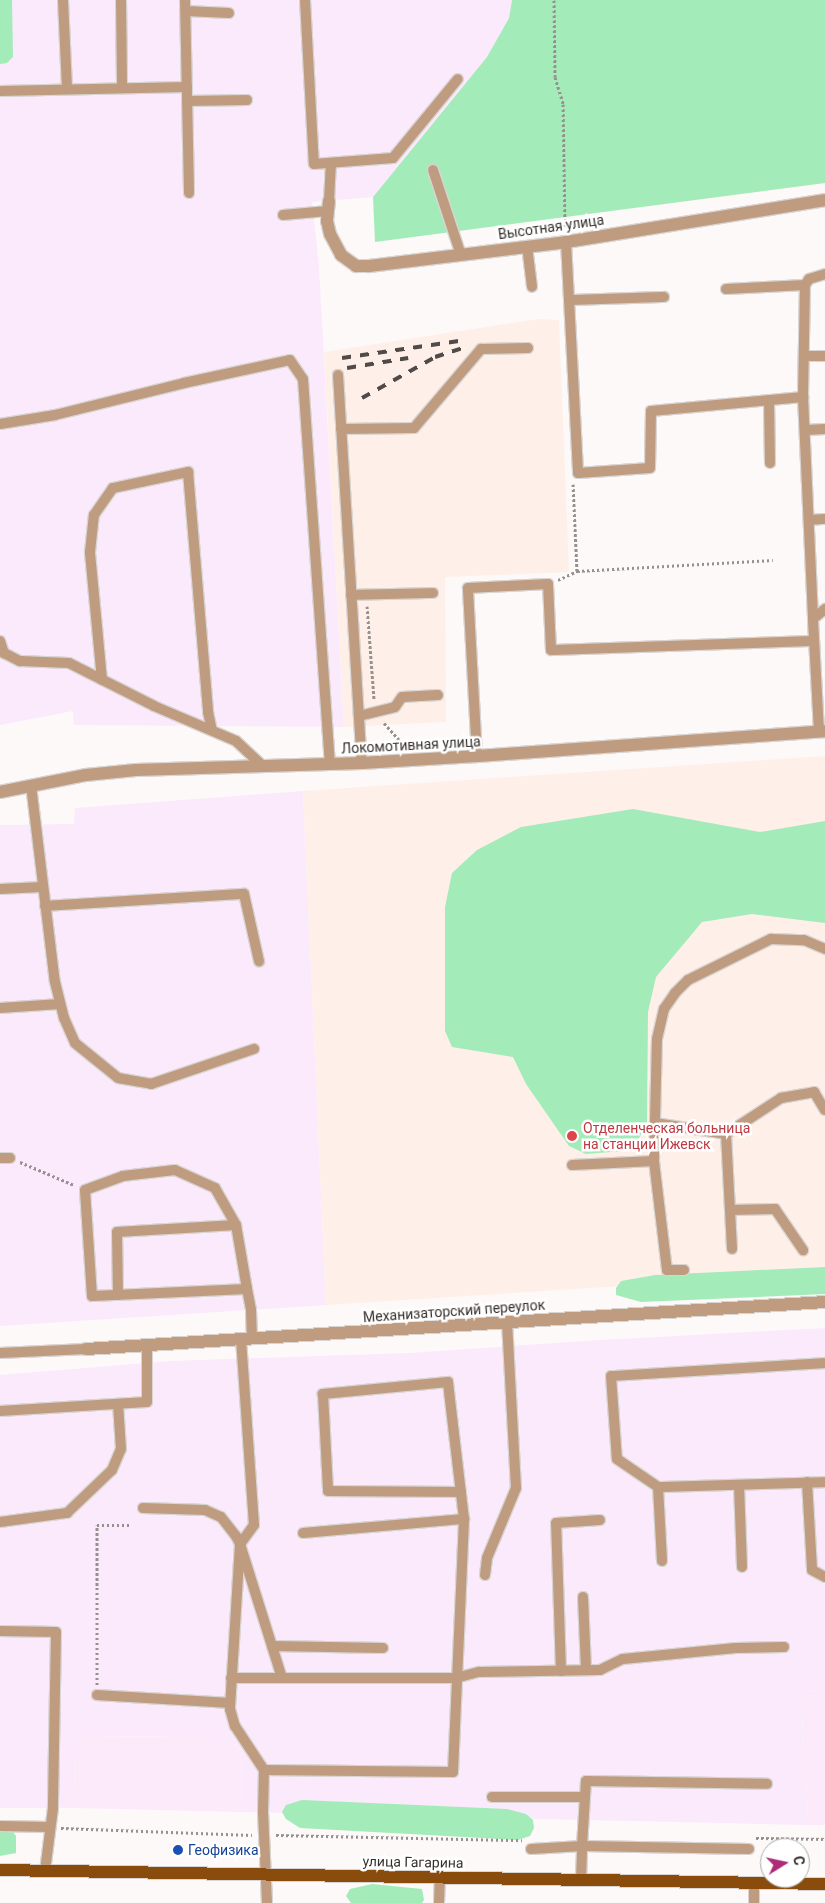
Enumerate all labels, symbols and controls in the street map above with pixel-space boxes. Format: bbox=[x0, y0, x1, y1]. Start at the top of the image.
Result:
street label: Высотная улица bbox=[497, 211, 605, 243]
street label: Локомотивная улица bbox=[341, 733, 481, 757]
place label: Отделенческая больница на станции Ижевск bbox=[583, 1120, 750, 1152]
marker: Отделенческая больница на станции Ижевск bbox=[565, 1129, 579, 1143]
street label: Механизаторский переулок bbox=[362, 1296, 546, 1326]
north arrow bbox=[760, 1838, 810, 1888]
place label: Геофизика bbox=[188, 1842, 259, 1858]
marker: Геофизика bbox=[172, 1844, 184, 1856]
street label: улица Гагарина bbox=[362, 1853, 464, 1871]
text: С bbox=[790, 1855, 807, 1866]

